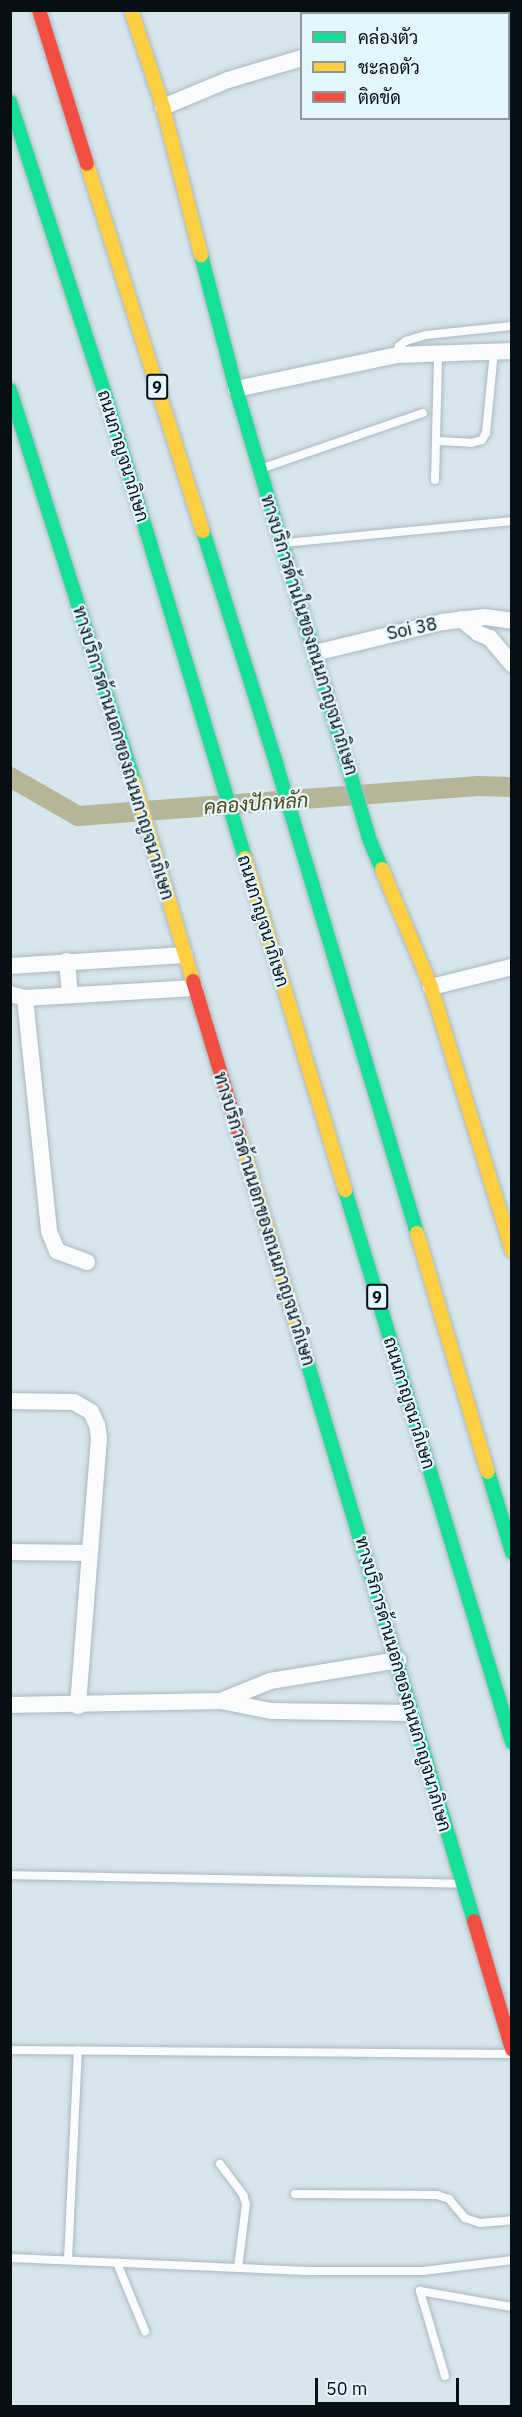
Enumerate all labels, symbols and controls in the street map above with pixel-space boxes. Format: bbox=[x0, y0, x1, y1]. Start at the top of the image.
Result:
legend bbox=[300, 12, 510, 120]
text: คล่องตัว bbox=[358, 26, 418, 49]
text: ชะลอตัว bbox=[358, 56, 420, 79]
text: ติดขัด bbox=[358, 86, 401, 109]
road number: 9 bbox=[145, 374, 169, 400]
street label: ถนนกาญจนาภิเษก bbox=[93, 387, 153, 525]
street label: ทางบริการด้านในของถนนกาญจนาภิเษก bbox=[256, 492, 362, 778]
street label: ทางบริการด้านนอกของถนนกาญจนาภิเษก bbox=[68, 603, 178, 903]
street label: Soi 38 bbox=[385, 613, 439, 645]
water label: คลองปักหลัก bbox=[203, 787, 309, 819]
street label: ถนนกาญจนาภิเษก bbox=[233, 852, 293, 990]
street label: ทางบริการด้านนอกของถนนกาญจนาภิเษก bbox=[209, 1069, 319, 1369]
road number: 9 bbox=[365, 1284, 389, 1310]
street label: ถนนกาญจนาภิเษก bbox=[379, 1334, 439, 1472]
street label: ทางบริการด้านนอกของถนนกาญจนาภิเษก bbox=[350, 1534, 456, 1834]
scale bar bbox=[318, 2366, 462, 2404]
text: 50 m bbox=[326, 2377, 368, 2400]

